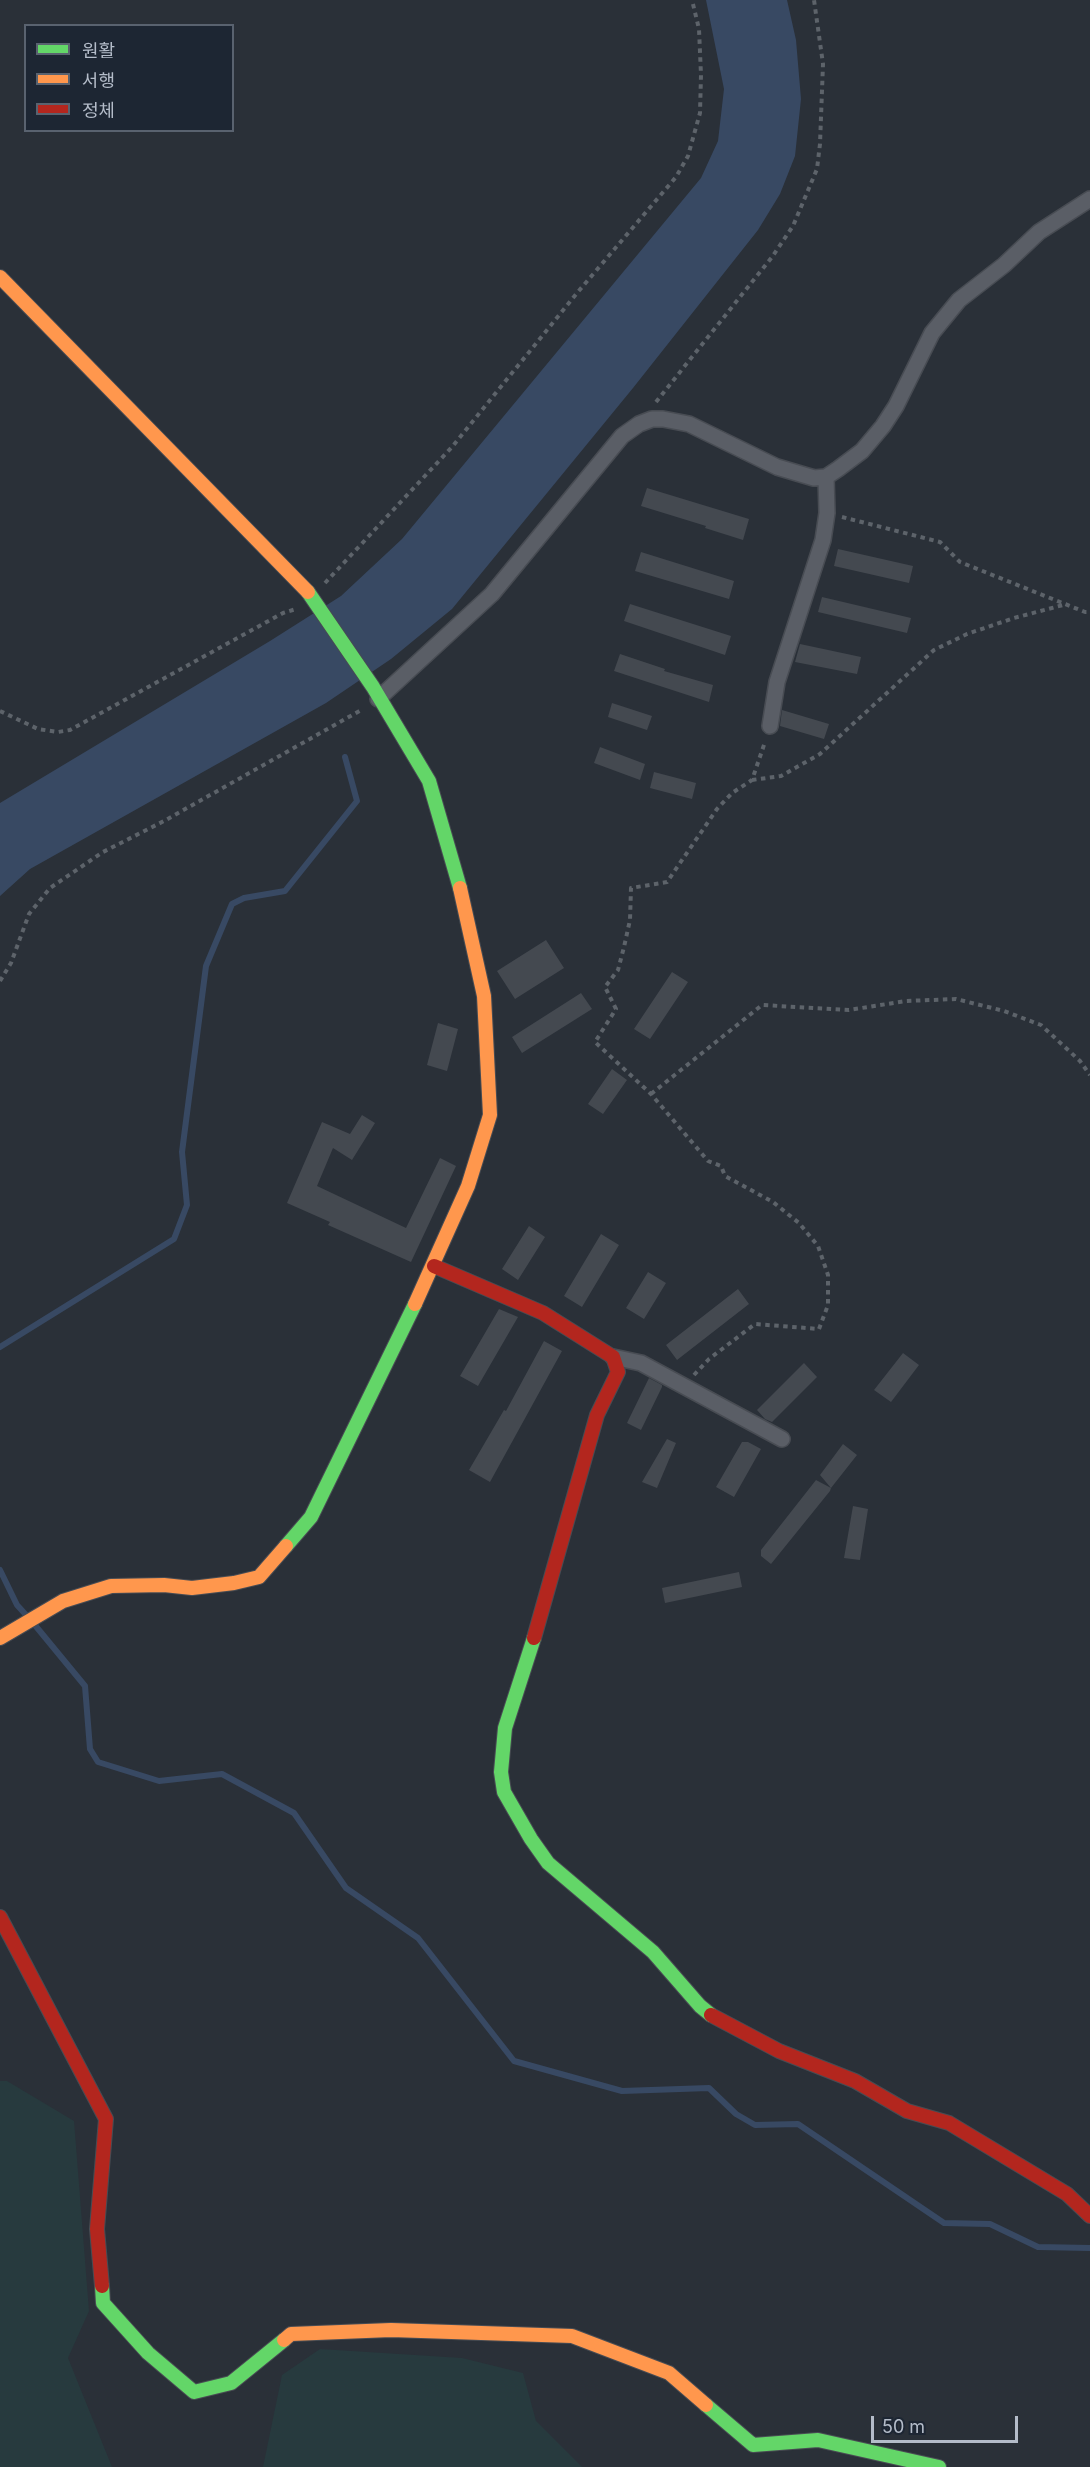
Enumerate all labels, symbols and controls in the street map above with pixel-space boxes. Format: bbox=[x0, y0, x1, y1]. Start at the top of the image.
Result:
legend bbox=[24, 24, 234, 132]
text: 원활 bbox=[82, 40, 115, 61]
text: 서행 bbox=[82, 70, 115, 91]
text: 정체 bbox=[82, 100, 115, 121]
scale bar bbox=[874, 2404, 1021, 2442]
text: 50 m bbox=[882, 2416, 925, 2437]

